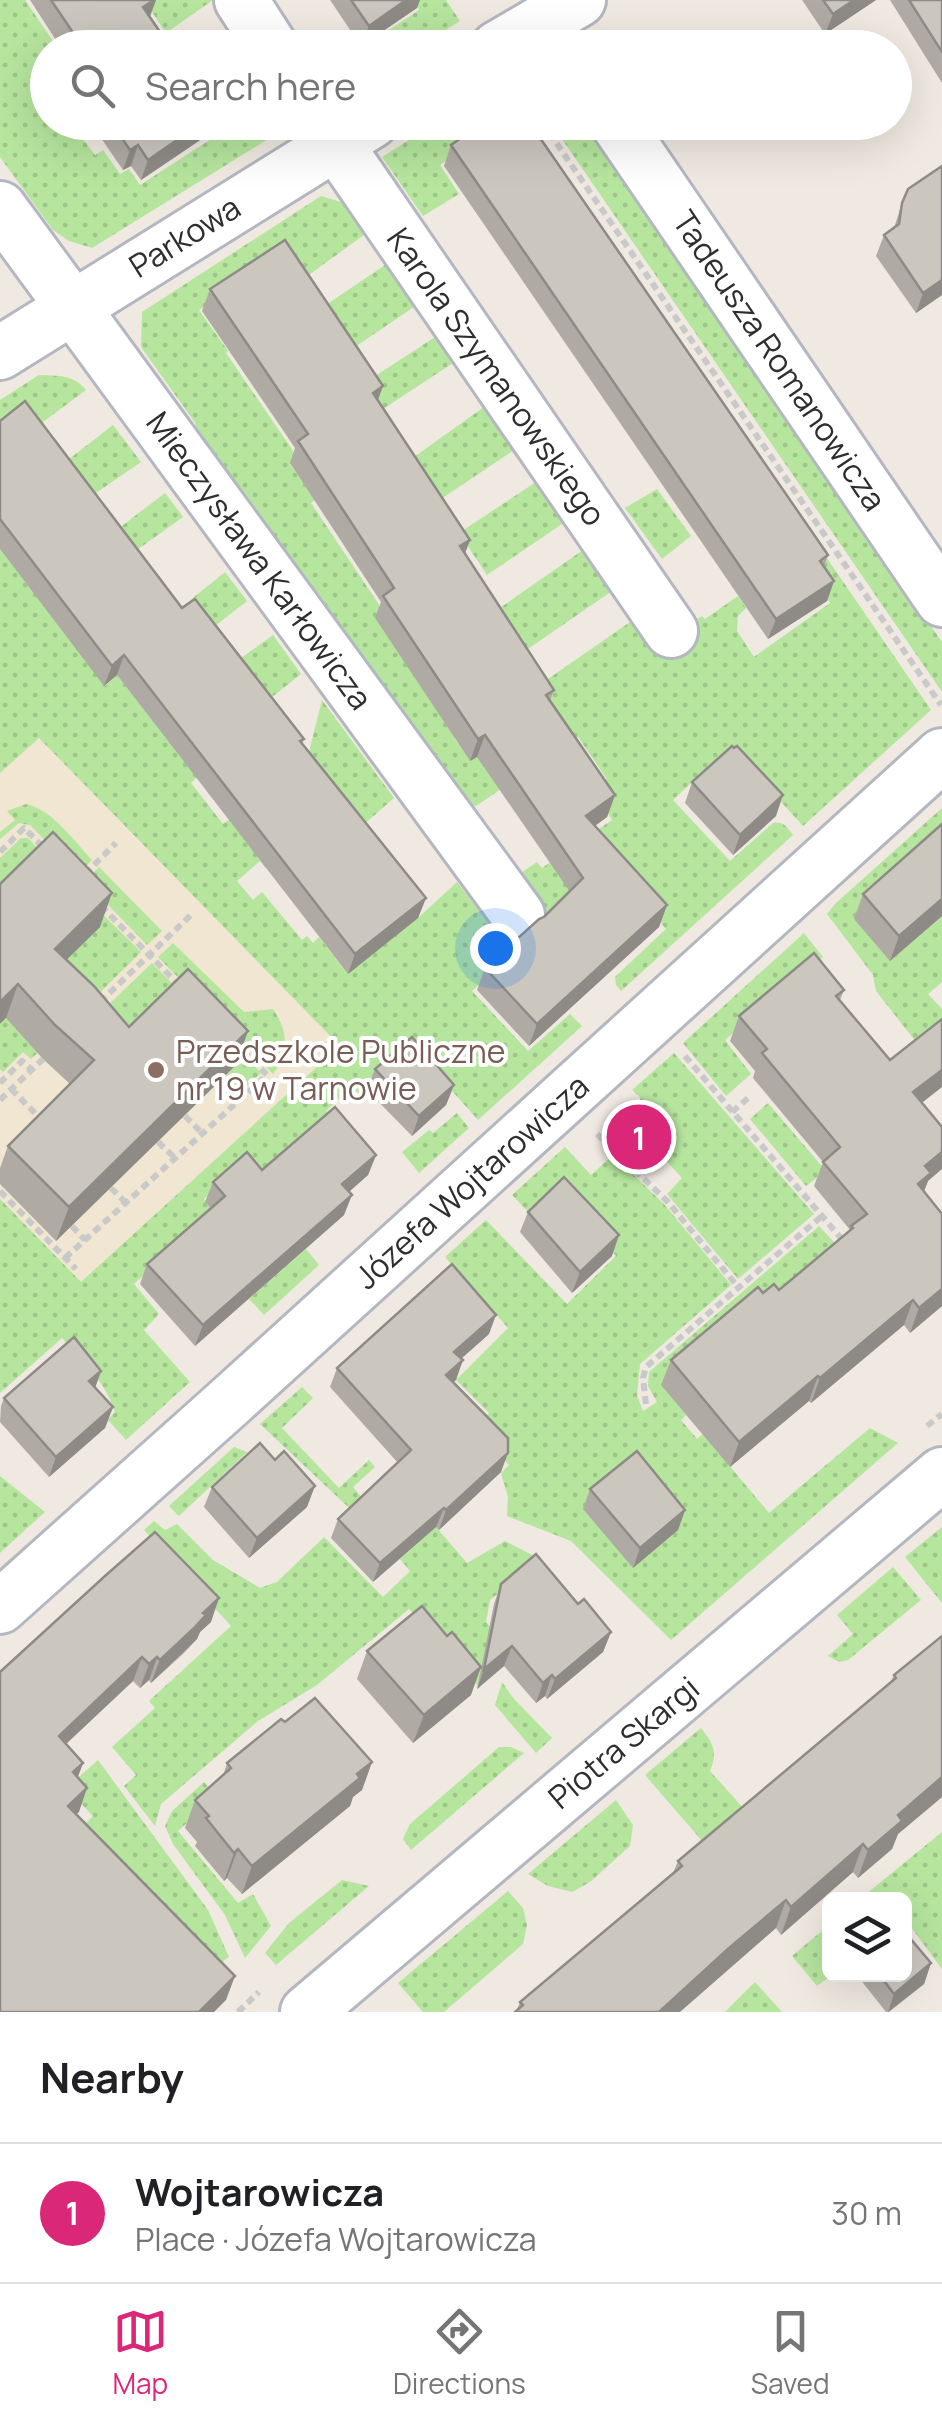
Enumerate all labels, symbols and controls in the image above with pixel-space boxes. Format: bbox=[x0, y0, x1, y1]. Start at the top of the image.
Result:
search box bbox=[30, 30, 912, 140]
icon: search bbox=[65, 58, 120, 113]
text: Search here bbox=[145, 59, 356, 111]
street label: Parkowa bbox=[121, 185, 248, 287]
street label: Tadeusza Romanowicza bbox=[663, 202, 897, 519]
street label: Karola Szymanowskiego bbox=[377, 219, 616, 534]
street label: Mieczysława Karłowicza bbox=[137, 403, 383, 718]
your location bbox=[470, 923, 521, 974]
place label: Przedszkole Publiczne nr 19 w Tarnowie bbox=[176, 1029, 505, 1110]
marker: Przedszkole Publiczne nr 19 w Tarnowie bbox=[145, 1059, 167, 1081]
street label: Józefa Wojtarowicza bbox=[345, 1064, 598, 1298]
pin: 1 bbox=[606, 1100, 672, 1174]
street label: Piotra Skargi bbox=[539, 1666, 708, 1818]
map controls bbox=[822, 1892, 912, 1982]
button: layers bbox=[822, 1892, 912, 1982]
text: Nearby bbox=[40, 2048, 184, 2106]
text: Wojtarowicza bbox=[135, 2165, 384, 2217]
text: 1 bbox=[65, 2191, 80, 2235]
text: 30 m bbox=[831, 2191, 902, 2235]
text: Place · Józefa Wojtarowicza bbox=[135, 2217, 537, 2261]
tab: Map bbox=[112, 2304, 168, 2402]
tab: Directions bbox=[393, 2304, 526, 2402]
tab: Saved bbox=[751, 2304, 830, 2402]

